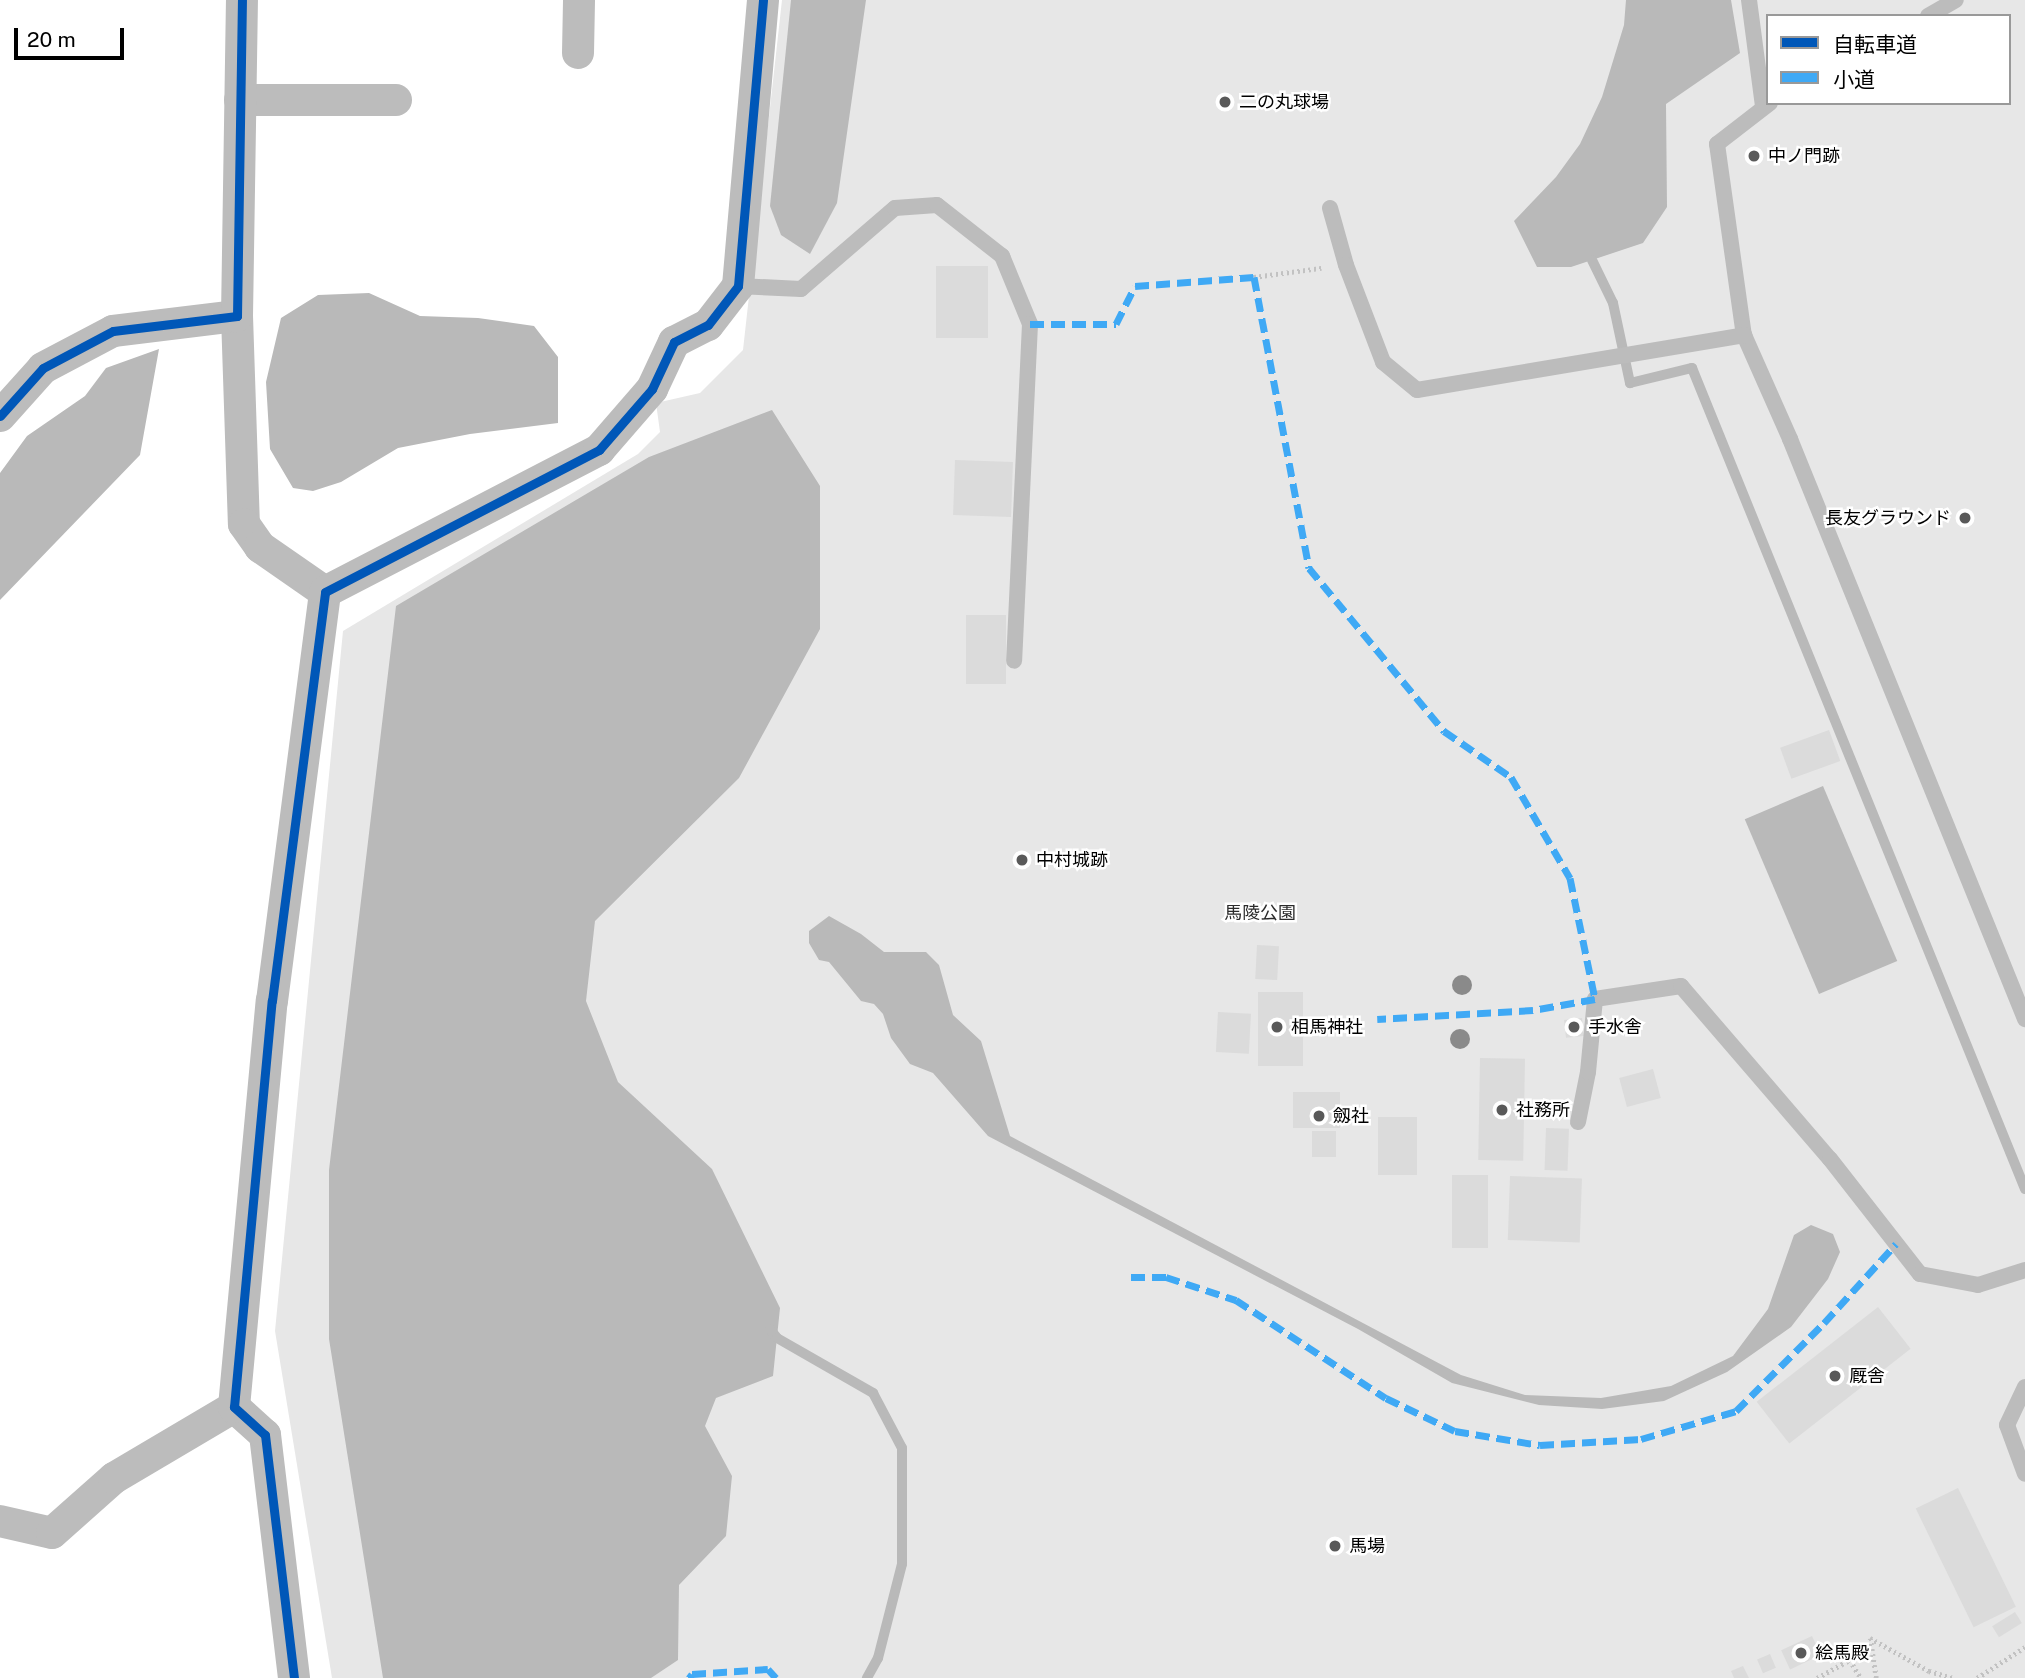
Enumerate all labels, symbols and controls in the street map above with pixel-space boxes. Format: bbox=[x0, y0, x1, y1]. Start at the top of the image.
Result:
scale bar bbox=[18, 14, 128, 58]
legend bbox=[1766, 14, 2011, 105]
text: 20 m bbox=[27, 27, 76, 52]
text: 自転車道 bbox=[1833, 32, 1917, 57]
text: 小道 bbox=[1833, 67, 1875, 92]
place label: 二の丸球場 bbox=[1239, 91, 1329, 113]
marker: 二の丸球場 bbox=[1217, 94, 1233, 110]
place label: 中ノ門跡 bbox=[1768, 145, 1840, 167]
marker: 中ノ門跡 bbox=[1746, 148, 1762, 164]
place label: 長友グラウンド bbox=[1825, 507, 1951, 529]
marker: 長友グラウンド bbox=[1957, 510, 1973, 526]
place label: 中村城跡 bbox=[1036, 849, 1108, 871]
marker: 中村城跡 bbox=[1014, 852, 1030, 868]
park label: 馬陵公園 bbox=[1224, 902, 1296, 924]
place label: 相馬神社 bbox=[1291, 1016, 1363, 1038]
place label: 手水舎 bbox=[1588, 1016, 1642, 1038]
marker: 相馬神社 bbox=[1269, 1019, 1285, 1035]
marker: 手水舎 bbox=[1566, 1019, 1582, 1035]
place label: 社務所 bbox=[1516, 1099, 1570, 1121]
marker: 社務所 bbox=[1494, 1102, 1510, 1118]
place label: 劔社 bbox=[1333, 1105, 1369, 1127]
marker: 劔社 bbox=[1311, 1108, 1327, 1124]
place label: 厩舎 bbox=[1849, 1365, 1885, 1387]
marker: 厩舎 bbox=[1827, 1368, 1843, 1384]
place label: 馬場 bbox=[1349, 1535, 1385, 1557]
marker: 馬場 bbox=[1327, 1538, 1343, 1554]
place label: 絵馬殿 bbox=[1815, 1642, 1869, 1664]
marker: 絵馬殿 bbox=[1793, 1645, 1809, 1661]

